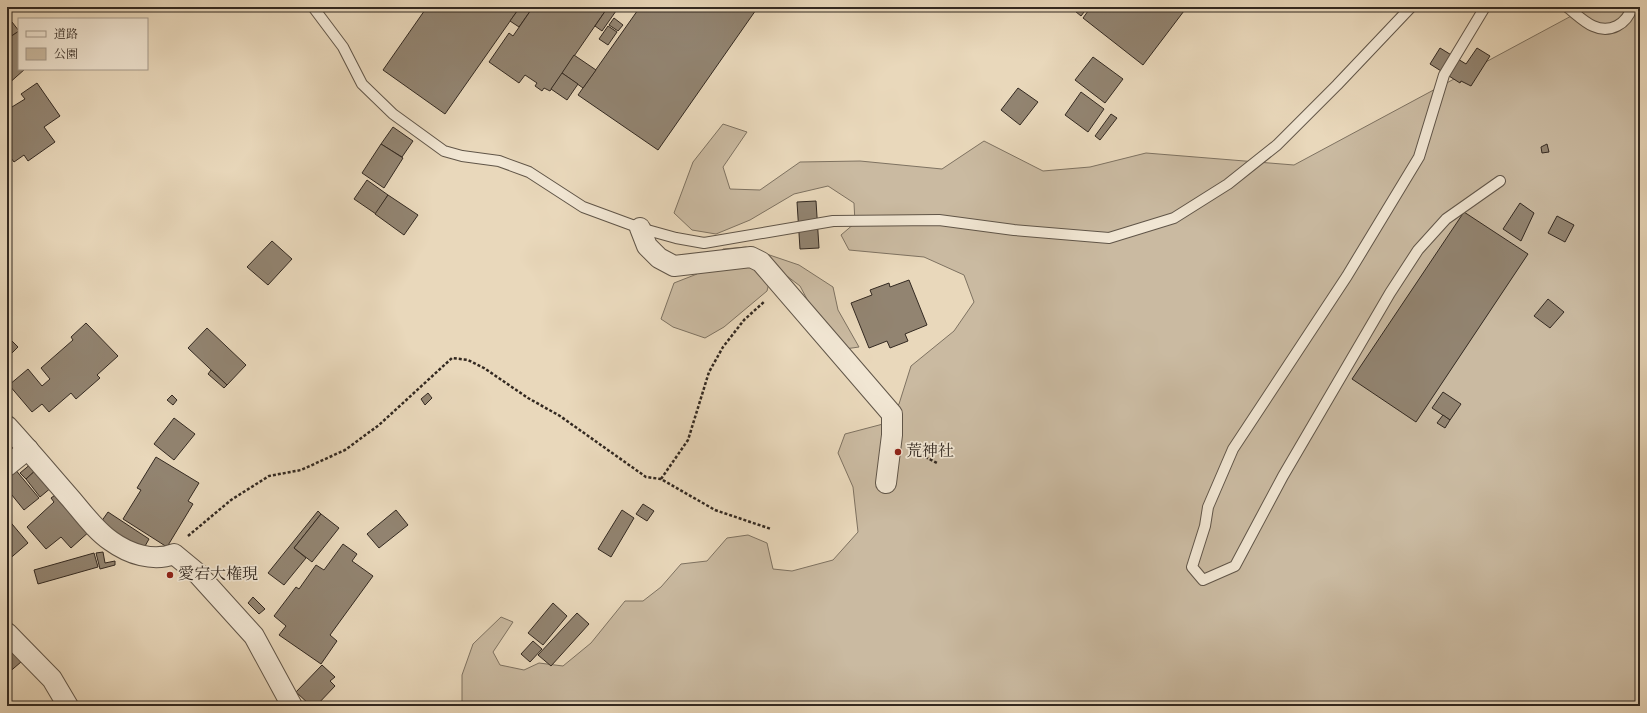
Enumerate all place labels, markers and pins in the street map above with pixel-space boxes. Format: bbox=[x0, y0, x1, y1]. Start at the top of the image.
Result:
place label: 荒神社 bbox=[906, 442, 954, 460]
marker: 荒神社 bbox=[893, 447, 903, 457]
place label: 愛宕大権現 bbox=[178, 565, 258, 583]
marker: 愛宕大権現 bbox=[165, 570, 175, 580]

